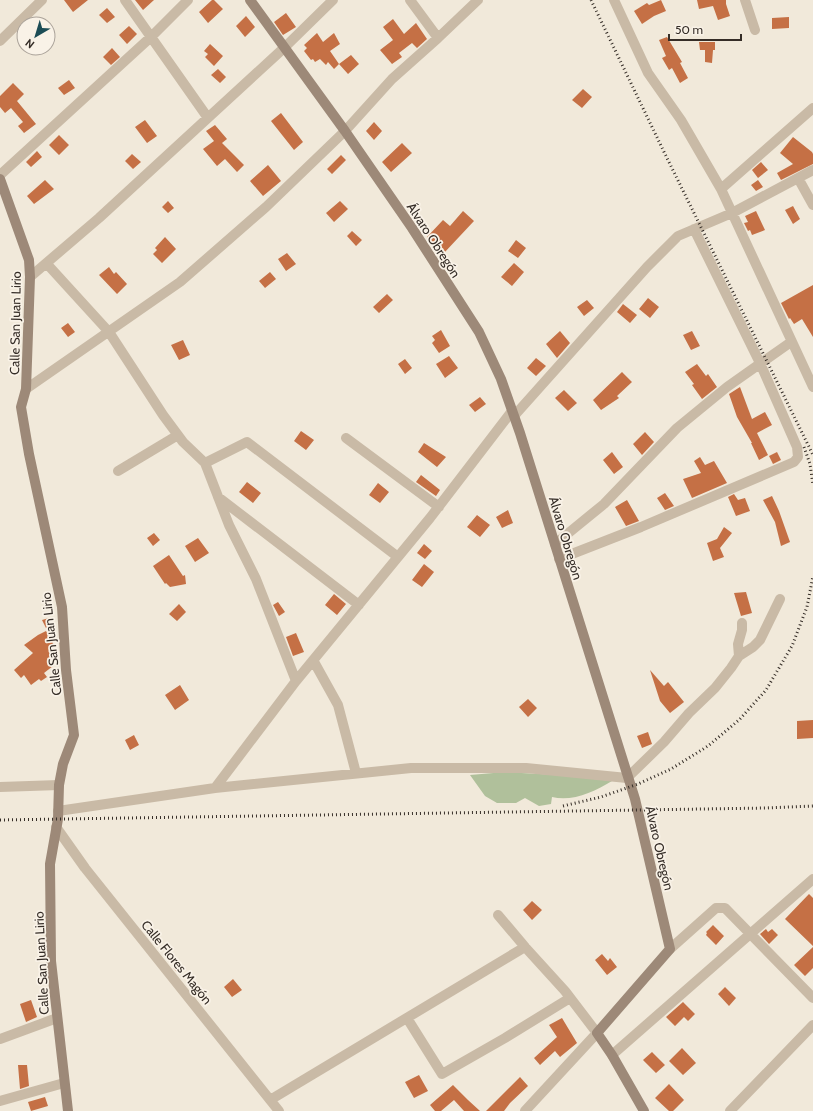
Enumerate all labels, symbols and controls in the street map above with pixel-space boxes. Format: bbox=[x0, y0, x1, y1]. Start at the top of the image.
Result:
north arrow bbox=[16, 16, 56, 56]
scale bar bbox=[669, 16, 741, 42]
text: 50 m bbox=[675, 22, 703, 37]
text: N bbox=[22, 36, 37, 52]
street label: Álvaro Obregón bbox=[404, 199, 465, 280]
street label: Calle San Juan Lirio bbox=[6, 271, 24, 375]
street label: Álvaro Obregón bbox=[546, 494, 587, 582]
street label: Calle San Juan Lirio bbox=[38, 592, 64, 696]
street label: Álvaro Obregón bbox=[643, 804, 678, 892]
street label: Calle San Juan Lirio bbox=[30, 911, 52, 1015]
street label: Calle Flores Magón bbox=[138, 917, 216, 1007]

